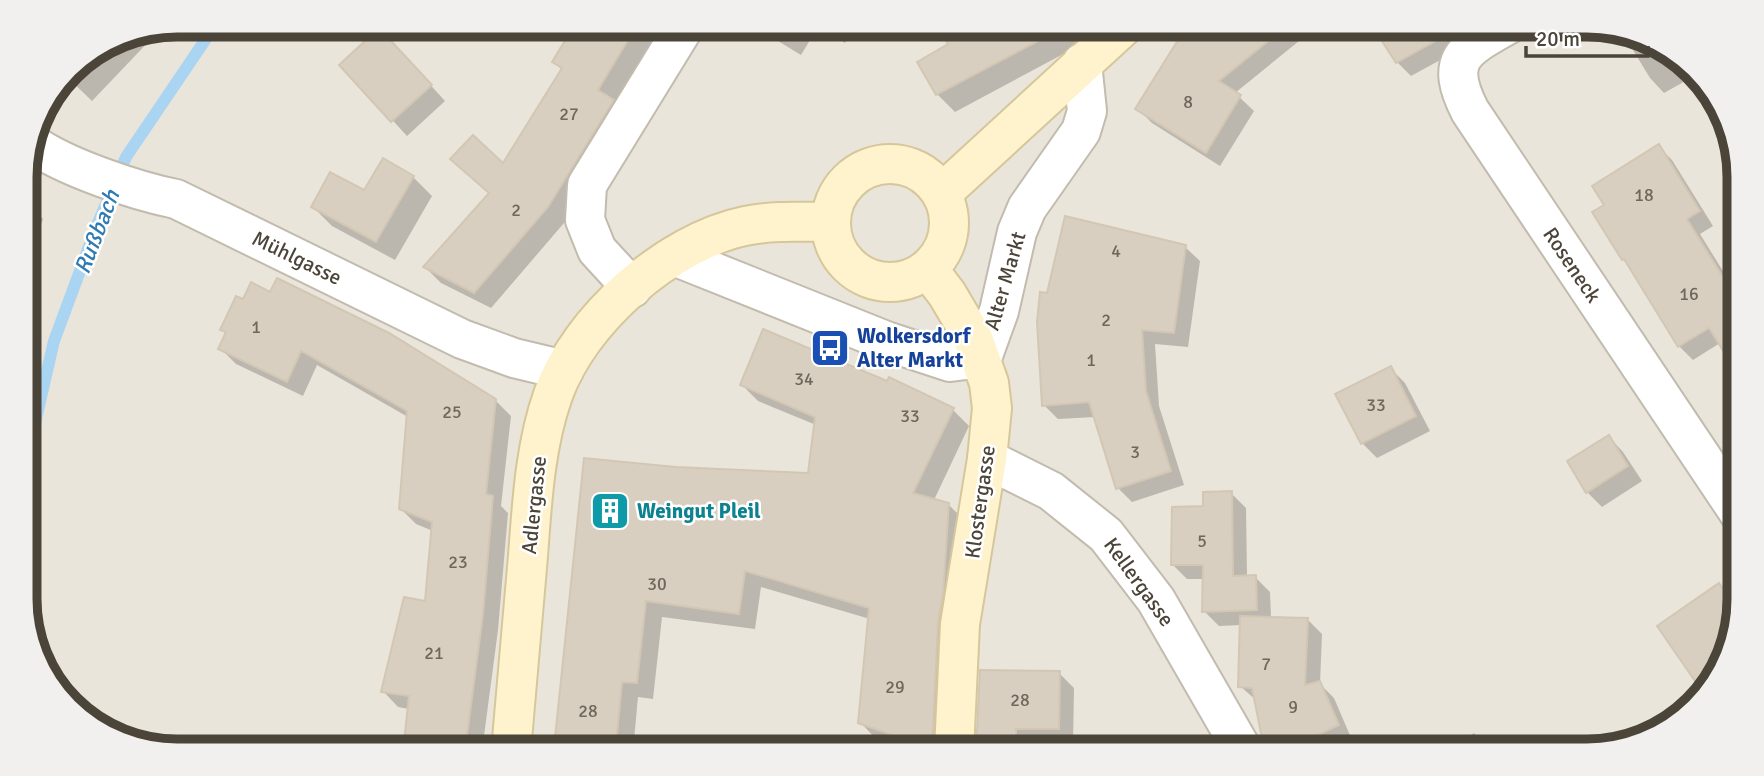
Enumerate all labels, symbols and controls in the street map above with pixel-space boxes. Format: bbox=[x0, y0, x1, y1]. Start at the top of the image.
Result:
scale bar bbox=[1526, 14, 1648, 58]
text: 20 m bbox=[1536, 26, 1580, 52]
house number: 8 bbox=[1183, 91, 1193, 113]
house number: 27 bbox=[559, 103, 579, 125]
house number: 18 bbox=[1634, 184, 1654, 206]
water label: Rußbach bbox=[68, 185, 127, 278]
house number: 2 bbox=[511, 199, 521, 221]
street label: Roseneck bbox=[1537, 222, 1607, 308]
street label: Mühlgasse bbox=[248, 225, 346, 291]
street label: Alter Markt bbox=[978, 229, 1032, 333]
house number: 4 bbox=[1111, 240, 1121, 262]
house number: 16 bbox=[1679, 283, 1699, 305]
house number: 2 bbox=[1101, 309, 1111, 331]
house number: 1 bbox=[251, 316, 261, 338]
place label: Wolkersdorf Alter Markt bbox=[857, 323, 972, 373]
bus stop icon: Wolkersdorf Alter Markt bbox=[809, 327, 851, 369]
house number: 1 bbox=[1086, 349, 1096, 371]
house number: 34 bbox=[794, 368, 814, 390]
house number: 33 bbox=[1366, 394, 1386, 416]
house number: 25 bbox=[442, 401, 462, 423]
house number: 33 bbox=[900, 405, 920, 427]
house number: 3 bbox=[1130, 441, 1140, 463]
street label: Klostergasse bbox=[959, 444, 1001, 560]
street label: Adlergasse bbox=[516, 455, 552, 555]
building icon: Weingut Pleil bbox=[589, 490, 631, 532]
place label: Weingut Pleil bbox=[637, 498, 761, 524]
house number: 5 bbox=[1197, 530, 1207, 552]
street label: Kellergasse bbox=[1098, 533, 1180, 631]
house number: 23 bbox=[448, 551, 468, 573]
house number: 30 bbox=[647, 573, 667, 595]
house number: 21 bbox=[424, 642, 444, 664]
house number: 7 bbox=[1261, 653, 1271, 675]
house number: 29 bbox=[885, 676, 905, 698]
house number: 28 bbox=[1010, 689, 1030, 711]
house number: 9 bbox=[1288, 696, 1298, 718]
house number: 28 bbox=[578, 700, 598, 722]

